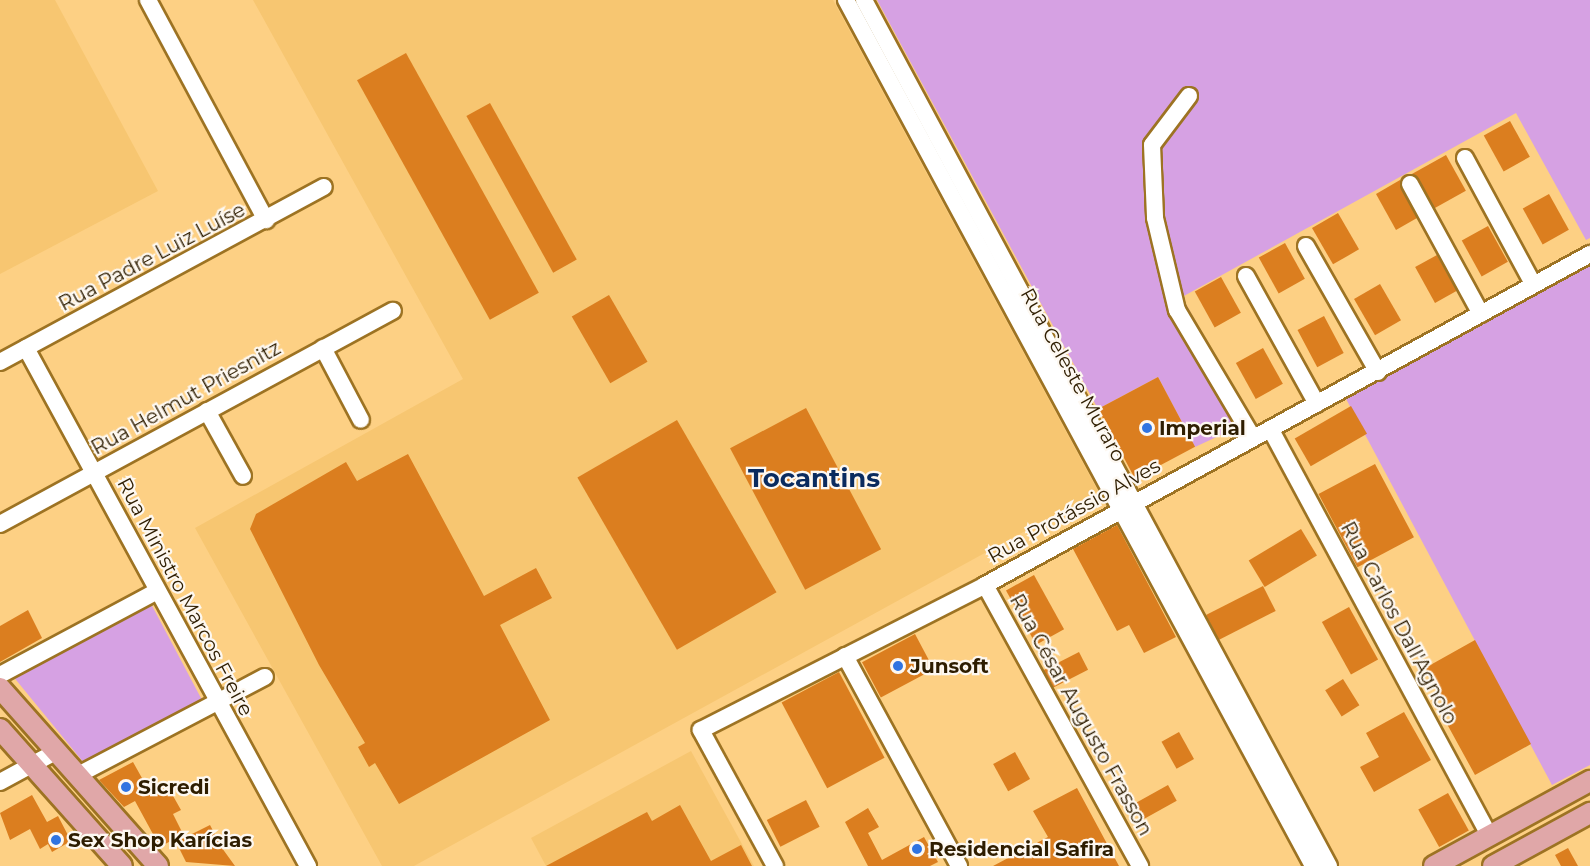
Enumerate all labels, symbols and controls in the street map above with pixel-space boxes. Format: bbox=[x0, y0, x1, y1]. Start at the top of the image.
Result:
street label: Rua Padre Luiz Luíse bbox=[55, 198, 249, 316]
street label: Rua Celeste Muraro bbox=[1015, 284, 1131, 466]
street label: Rua Helmut Priesnitz bbox=[87, 336, 285, 460]
place label: Imperial bbox=[1159, 416, 1246, 440]
marker: Imperial bbox=[1140, 421, 1154, 435]
street label: Rua Protássio Alves bbox=[984, 454, 1164, 568]
district label: Tocantins bbox=[748, 463, 880, 495]
street label: Rua Ministro Marcos Freire bbox=[112, 474, 258, 720]
street label: Rua Carlos Dall'Agnolo bbox=[1335, 518, 1463, 728]
street label: Rua César Augusto Frasson bbox=[1004, 590, 1158, 840]
place label: Junsoft bbox=[910, 654, 989, 678]
marker: Junsoft bbox=[891, 659, 905, 673]
place label: Sicredi bbox=[138, 775, 210, 799]
marker: Sicredi bbox=[119, 780, 133, 794]
place label: Sex Shop Karícias bbox=[68, 828, 252, 852]
marker: Sex Shop Karícias bbox=[49, 833, 63, 847]
place label: Residencial Safira bbox=[929, 837, 1114, 861]
marker: Residencial Safira bbox=[910, 842, 924, 856]

